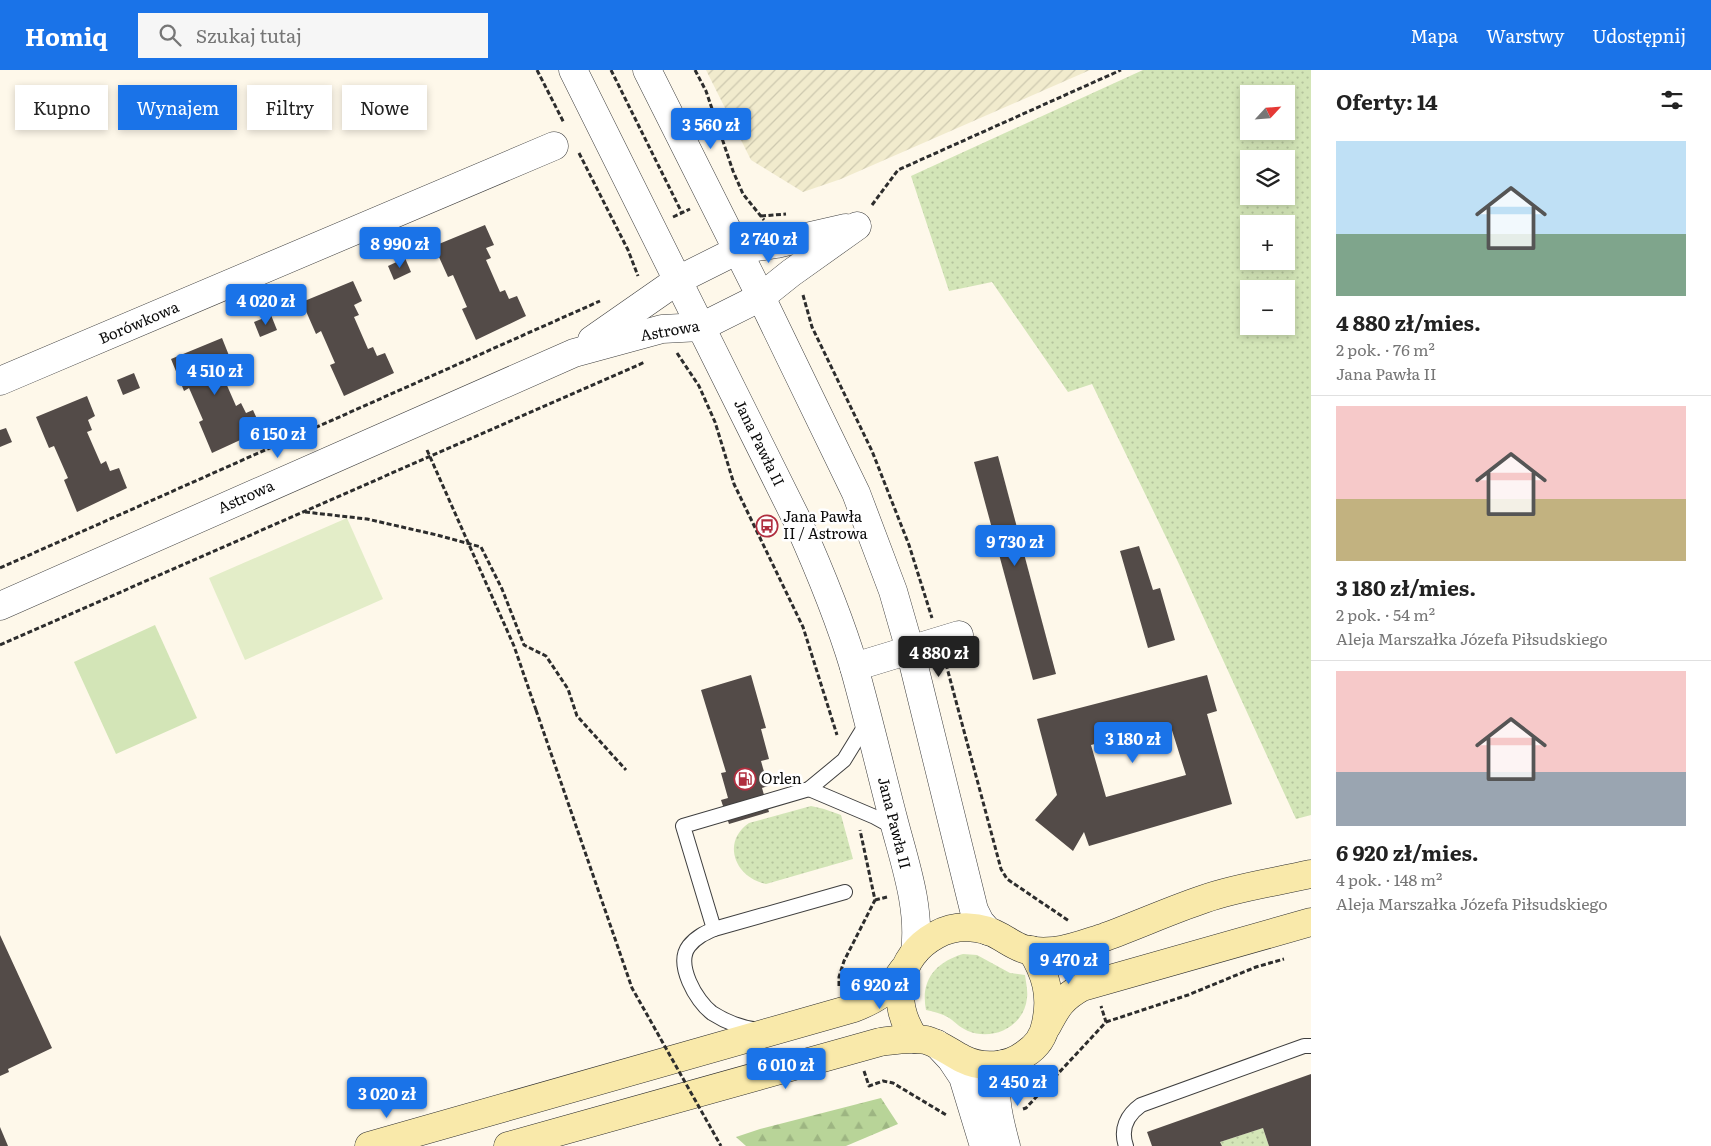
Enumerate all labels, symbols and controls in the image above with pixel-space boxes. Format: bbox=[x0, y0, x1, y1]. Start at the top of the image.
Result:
search box bbox=[138, 13, 488, 58]
text: Homiq bbox=[25, 18, 108, 53]
icon: search bbox=[156, 21, 184, 49]
text: Szukaj tutaj bbox=[196, 21, 302, 49]
text: Mapa bbox=[1410, 22, 1458, 49]
text: Warstwy bbox=[1486, 22, 1564, 49]
text: Udostępnij bbox=[1592, 22, 1686, 49]
chip: Kupno bbox=[15, 85, 108, 130]
chip: Wynajem bbox=[118, 85, 237, 130]
chip: Filtry bbox=[247, 85, 332, 130]
chip: Nowe bbox=[342, 85, 427, 130]
north arrow bbox=[1240, 85, 1295, 140]
map controls bbox=[1240, 85, 1295, 335]
text: Oferty: 14 bbox=[1336, 85, 1438, 116]
icon: filters bbox=[1658, 86, 1686, 114]
pin: 3 560 zł bbox=[659, 108, 763, 150]
text: 3 560 zł bbox=[682, 112, 740, 136]
button: layers bbox=[1240, 150, 1295, 205]
icon: home bbox=[1466, 173, 1556, 263]
button: + bbox=[1240, 215, 1295, 270]
pin: 2 740 zł bbox=[717, 222, 821, 264]
pin: 8 990 zł bbox=[348, 226, 452, 269]
text: 2 740 zł bbox=[741, 226, 797, 250]
text: 8 990 zł bbox=[371, 231, 429, 255]
button: − bbox=[1240, 280, 1295, 335]
pin: 4 020 zł bbox=[214, 284, 318, 326]
text: 4 020 zł bbox=[237, 288, 295, 312]
street label: Borówkowa bbox=[95, 294, 183, 349]
text: 4 880 zł/mies. bbox=[1336, 306, 1481, 337]
street label: Astrowa bbox=[638, 313, 702, 346]
text: 2 pok. · 76 m² bbox=[1336, 337, 1435, 361]
pin: 4 510 zł bbox=[163, 354, 267, 396]
text: 4 510 zł bbox=[187, 358, 243, 382]
text: Jana Pawła II bbox=[1336, 361, 1437, 385]
street label: Jana Pawła II bbox=[729, 395, 791, 490]
pin: 6 150 zł bbox=[226, 416, 330, 459]
text: 6 150 zł bbox=[250, 421, 306, 445]
icon: home bbox=[1466, 439, 1556, 529]
street label: Astrowa bbox=[213, 473, 278, 518]
place label: Jana Pawła II / Astrowa bbox=[783, 504, 868, 544]
bus stop icon: Jana Pawła II / Astrowa bbox=[755, 514, 779, 538]
pin: 9 730 zł bbox=[963, 524, 1067, 567]
text: 9 730 zł bbox=[986, 529, 1044, 553]
text: 3 180 zł/mies. bbox=[1336, 571, 1476, 602]
text: 2 pok. · 54 m² bbox=[1336, 602, 1435, 626]
text: Aleja Marszałka Józefa Piłsudskiego bbox=[1336, 626, 1608, 650]
pin: 4 880 zł bbox=[887, 636, 991, 678]
text: 4 880 zł bbox=[909, 640, 969, 664]
icon: home bbox=[1466, 704, 1556, 794]
pin: 3 180 zł bbox=[1081, 722, 1185, 764]
text: 3 180 zł bbox=[1105, 726, 1161, 750]
place label: Orlen bbox=[761, 766, 802, 789]
fuel station icon: Orlen bbox=[733, 767, 757, 791]
street label: Jana Pawła II bbox=[873, 774, 918, 871]
text: 6 920 zł/mies. bbox=[1336, 836, 1479, 867]
text: 4 pok. · 148 m² bbox=[1336, 867, 1442, 891]
text: Aleja Marszałka Józefa Piłsudskiego bbox=[1336, 891, 1608, 915]
pin: 9 470 zł bbox=[1017, 942, 1121, 985]
text: 9 470 zł bbox=[1040, 947, 1098, 971]
pin: 6 920 zł bbox=[828, 968, 932, 1010]
text: 6 920 zł bbox=[851, 972, 909, 996]
pin: 6 010 zł bbox=[734, 1048, 838, 1090]
text: 6 010 zł bbox=[758, 1052, 814, 1076]
pin: 2 450 zł bbox=[966, 1064, 1070, 1107]
text: 2 450 zł bbox=[989, 1069, 1047, 1093]
pin: 3 020 zł bbox=[335, 1076, 439, 1119]
text: 3 020 zł bbox=[358, 1081, 416, 1105]

